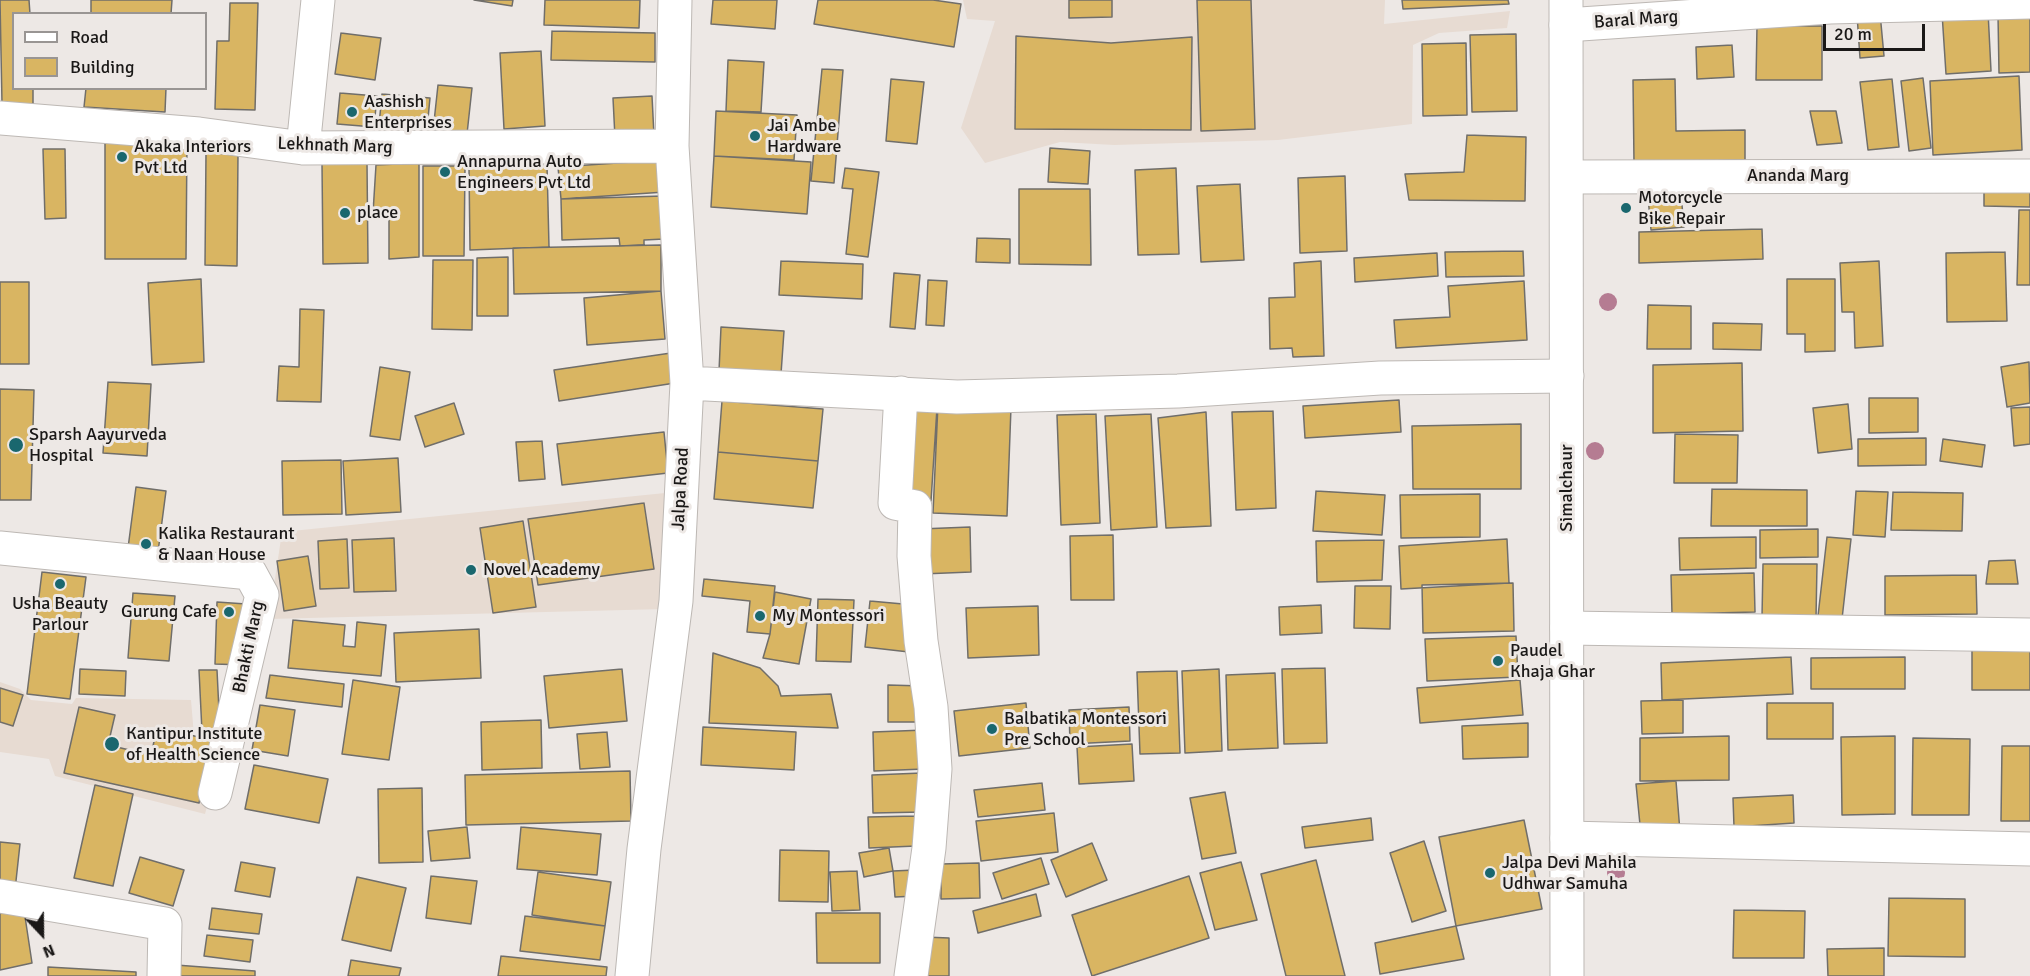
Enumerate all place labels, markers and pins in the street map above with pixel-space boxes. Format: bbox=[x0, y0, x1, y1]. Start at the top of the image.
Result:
place label: Aashish Enterprises bbox=[364, 91, 452, 134]
marker: Aashish Enterprises bbox=[345, 105, 359, 119]
place label: Jai Ambe Hardware bbox=[767, 115, 842, 158]
marker: Jai Ambe Hardware bbox=[748, 129, 762, 143]
place label: Akaka Interiors Pvt Ltd bbox=[134, 136, 251, 178]
marker: Akaka Interiors Pvt Ltd bbox=[115, 150, 129, 164]
place label: Annapurna Auto Engineers Pvt Ltd bbox=[457, 151, 591, 194]
marker: Annapurna Auto Engineers Pvt Ltd bbox=[438, 165, 452, 179]
place label: Motorcycle Bike Repair bbox=[1638, 187, 1725, 230]
marker: Motorcycle Bike Repair bbox=[1619, 201, 1633, 215]
place label: place bbox=[357, 202, 398, 224]
marker: place bbox=[338, 206, 352, 220]
place label: Sparsh Aayurveda Hospital bbox=[29, 424, 167, 466]
marker: Sparsh Aayurveda Hospital bbox=[7, 436, 25, 454]
place label: Kalika Restaurant & Naan House bbox=[158, 523, 295, 566]
marker: Kalika Restaurant & Naan House bbox=[139, 537, 153, 551]
place label: Novel Academy bbox=[483, 559, 600, 581]
marker: Novel Academy bbox=[464, 563, 478, 577]
marker: Usha Beauty Parlour bbox=[53, 577, 67, 591]
place label: Usha Beauty Parlour bbox=[12, 593, 108, 636]
place label: Gurung Cafe bbox=[121, 601, 217, 623]
marker: Gurung Cafe bbox=[222, 605, 236, 619]
place label: My Montessori bbox=[772, 605, 885, 627]
marker: My Montessori bbox=[753, 609, 767, 623]
place label: Paudel Khaja Ghar bbox=[1510, 640, 1595, 682]
marker: Paudel Khaja Ghar bbox=[1491, 654, 1505, 668]
place label: Balbatika Montessori Pre School bbox=[1004, 708, 1167, 750]
marker: Balbatika Montessori Pre School bbox=[985, 722, 999, 736]
place label: Kantipur Institute of Health Science bbox=[126, 723, 262, 766]
marker: Kantipur Institute of Health Science bbox=[103, 735, 121, 753]
place label: Jalpa Devi Mahila Udhwar Samuha bbox=[1502, 852, 1637, 894]
marker: Jalpa Devi Mahila Udhwar Samuha bbox=[1483, 866, 1497, 880]

